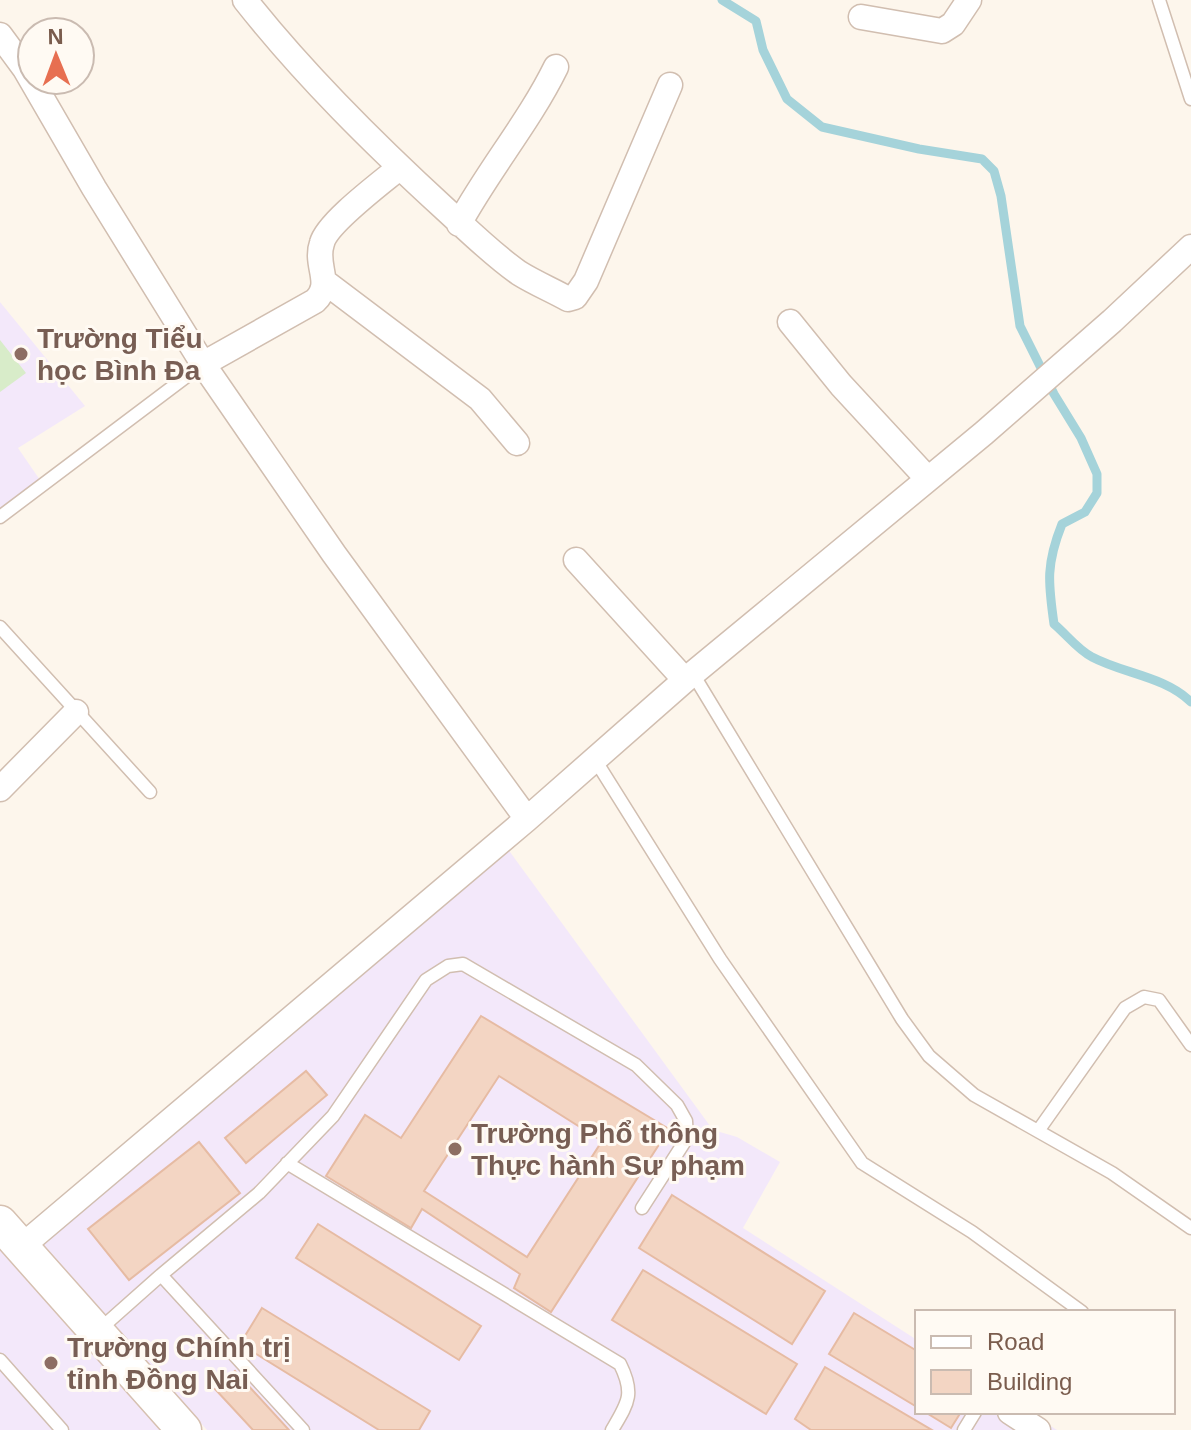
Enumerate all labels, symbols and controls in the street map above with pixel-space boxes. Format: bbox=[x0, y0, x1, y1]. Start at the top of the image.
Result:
north arrow bbox=[16, 16, 96, 96]
text: N bbox=[47, 24, 64, 49]
place label: Trường Tiểu học Bình Đa bbox=[37, 323, 203, 386]
marker: Trường Tiểu học Bình Đa bbox=[12, 345, 30, 363]
place label: Trường Phổ thông Thực hành Sư phạm bbox=[471, 1118, 745, 1181]
marker: Trường Phổ thông Thực hành Sư phạm bbox=[446, 1140, 464, 1158]
legend bbox=[915, 1310, 1175, 1414]
text: Road bbox=[987, 1328, 1044, 1355]
place label: Trường Chính trị tỉnh Đồng Nai bbox=[67, 1332, 291, 1395]
marker: Trường Chính trị tỉnh Đồng Nai bbox=[42, 1354, 60, 1372]
text: Building bbox=[987, 1368, 1072, 1395]

